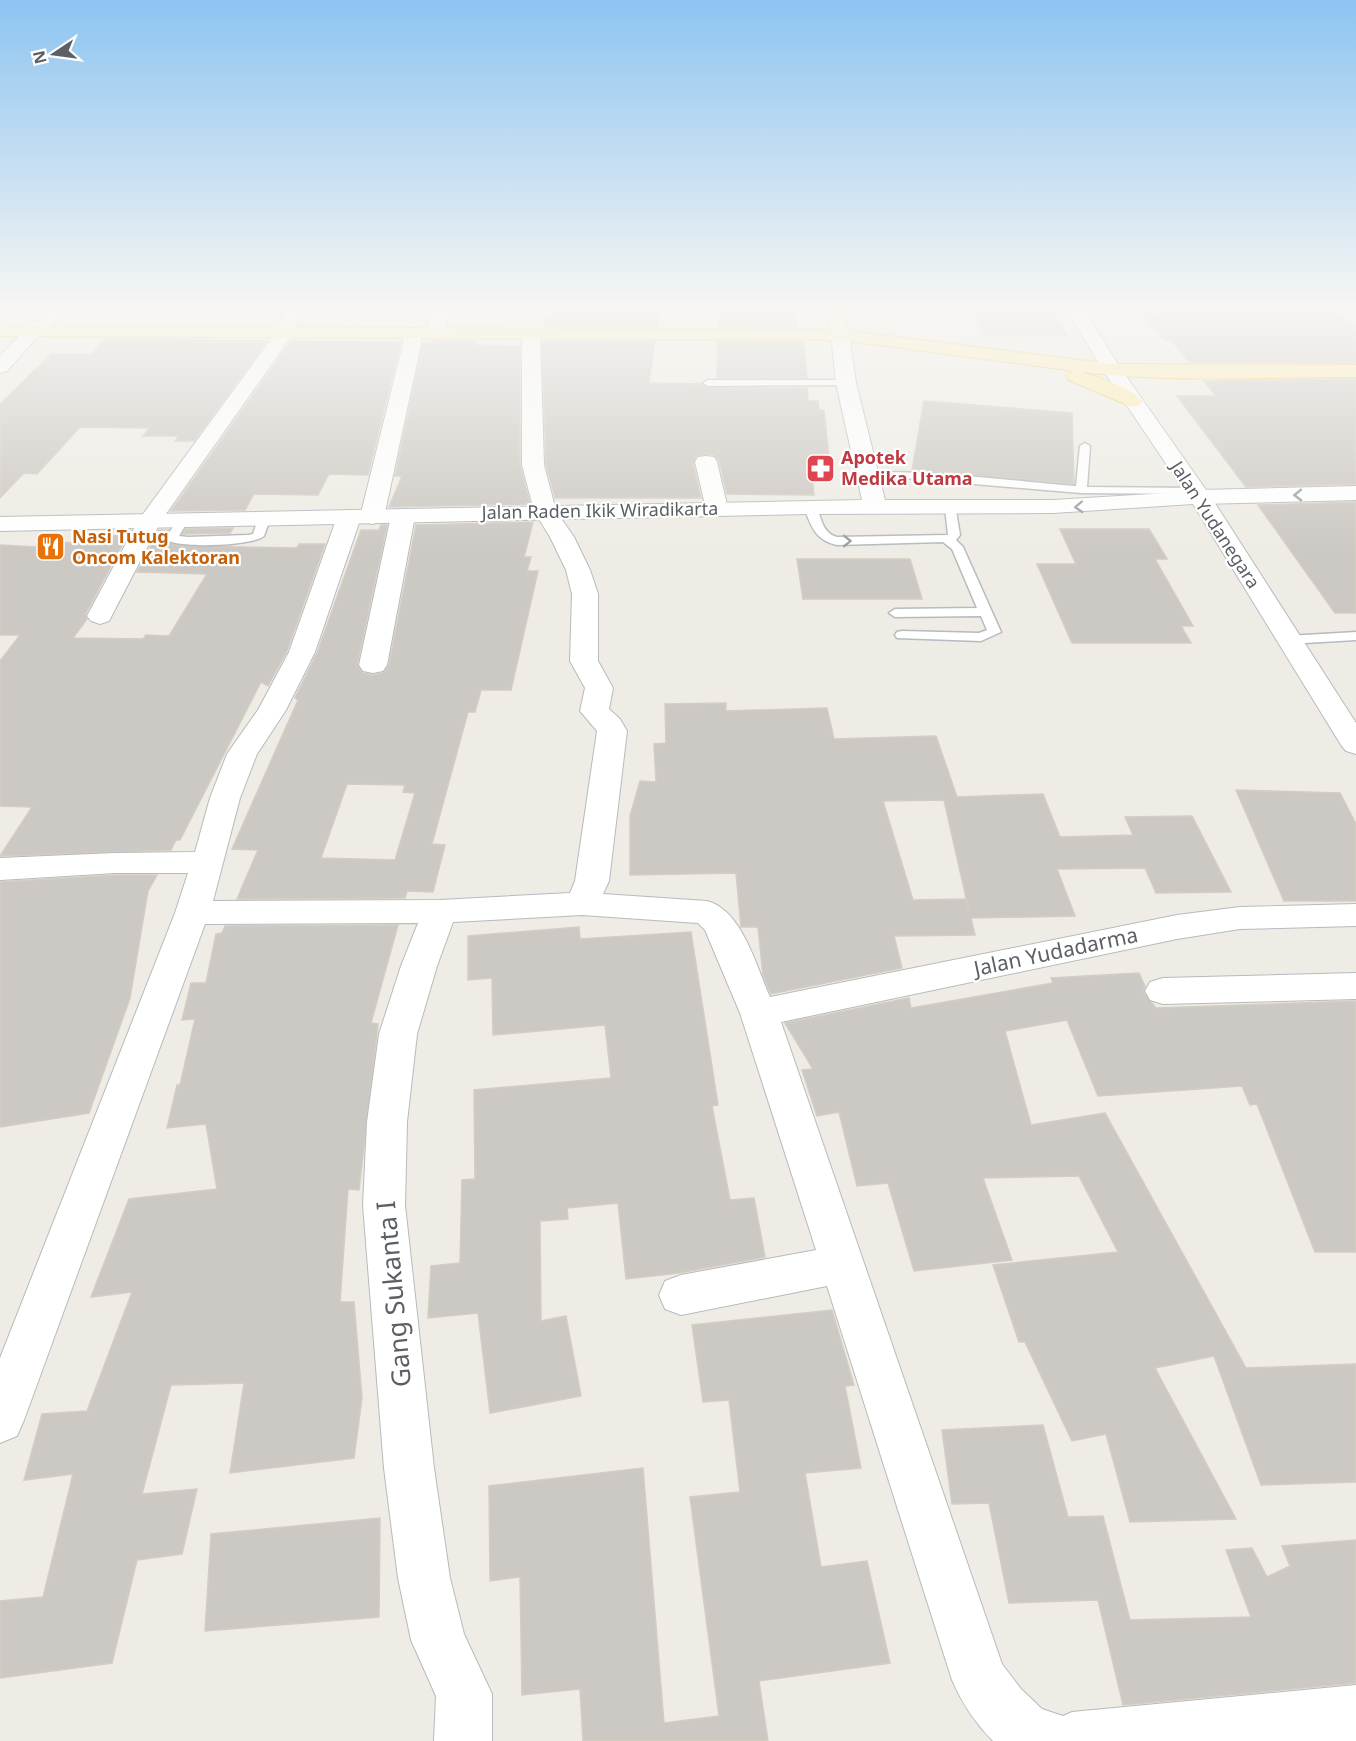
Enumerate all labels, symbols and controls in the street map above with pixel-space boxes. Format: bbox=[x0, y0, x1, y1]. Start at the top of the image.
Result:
north arrow bbox=[24, 24, 84, 84]
text: N bbox=[27, 49, 52, 66]
place label: Apotek Medika Utama bbox=[841, 445, 973, 490]
pharmacy icon: Apotek Medika Utama bbox=[804, 452, 836, 484]
street label: Jalan Yudanegara bbox=[1165, 455, 1266, 593]
one-way arrow bbox=[1293, 489, 1302, 501]
street label: Jalan Raden Ikik Wiradikarta bbox=[480, 496, 718, 524]
one-way arrow bbox=[1075, 501, 1084, 514]
place label: Nasi Tutug Oncom Kalektoran bbox=[72, 524, 240, 569]
restaurant icon: Nasi Tutug Oncom Kalektoran bbox=[35, 531, 67, 563]
one-way arrow bbox=[843, 535, 852, 547]
street label: Jalan Yudadarma bbox=[969, 920, 1140, 982]
street label: Gang Sukanta I bbox=[367, 1199, 419, 1389]

